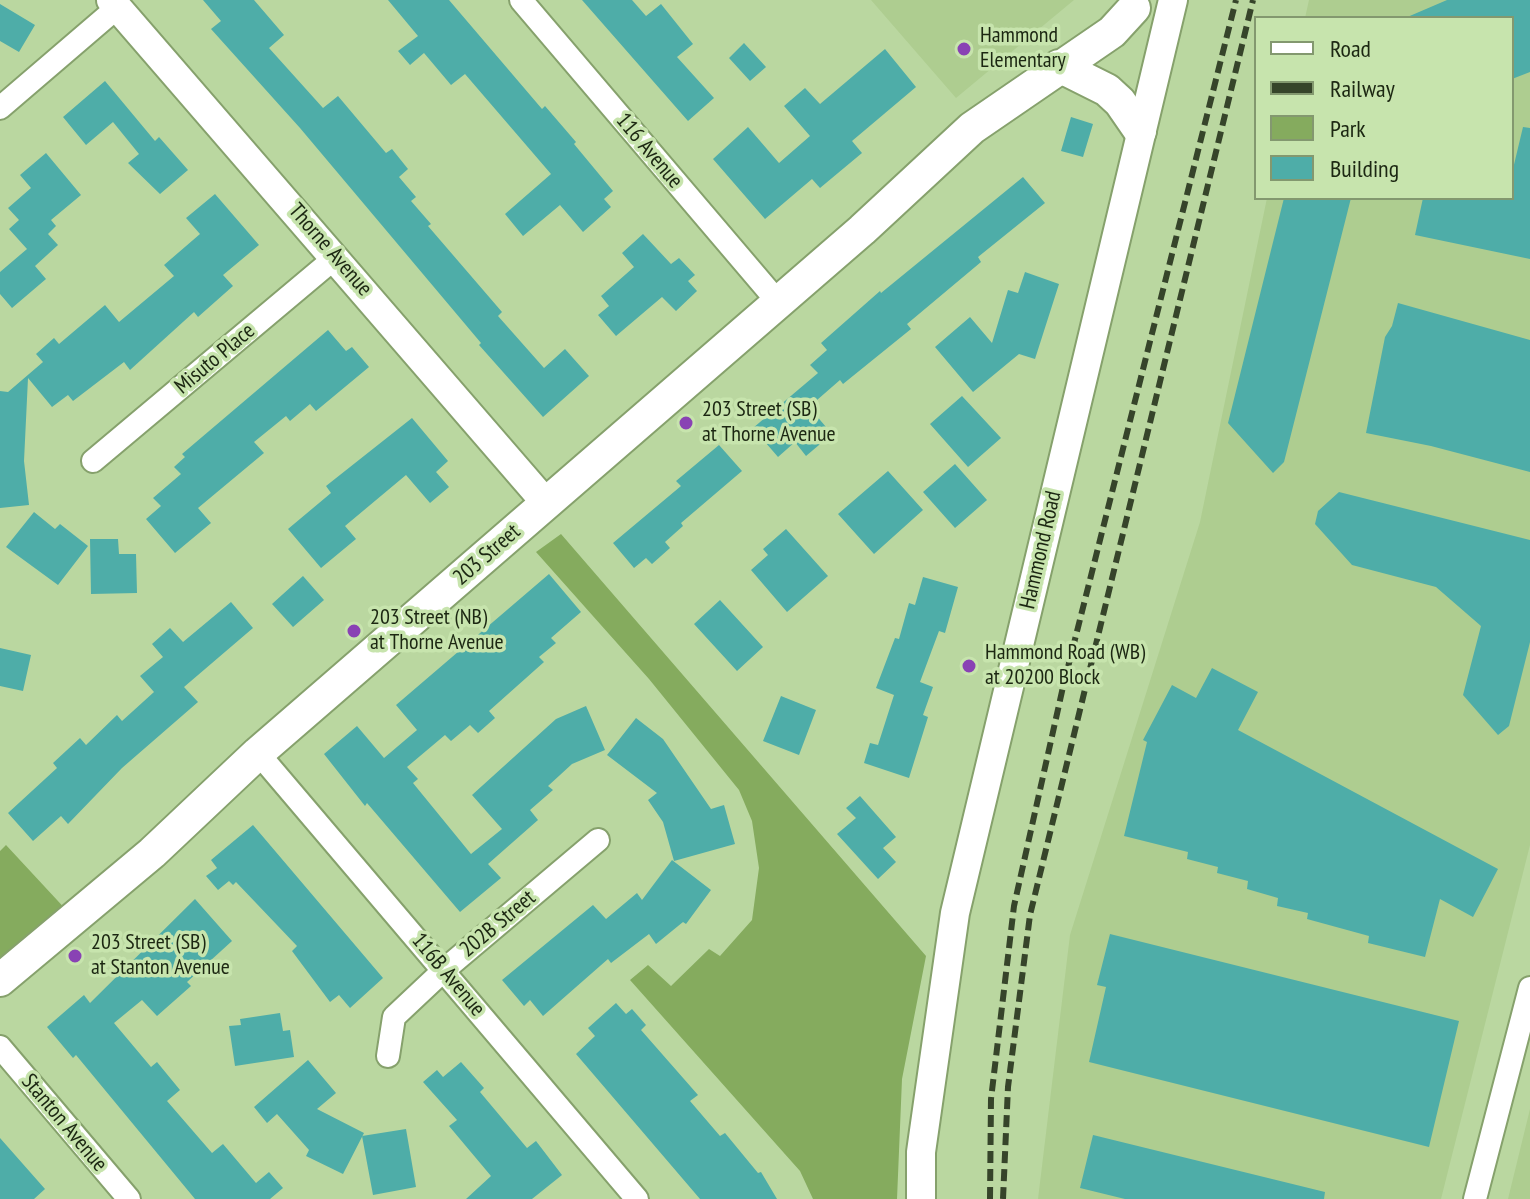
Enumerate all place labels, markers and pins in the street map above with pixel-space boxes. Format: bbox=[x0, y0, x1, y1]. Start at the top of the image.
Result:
place label: Hammond Elementary bbox=[980, 23, 1066, 74]
marker: Hammond Elementary bbox=[955, 40, 973, 58]
place label: 203 Street (SB) at Thorne Avenue bbox=[702, 397, 836, 448]
marker: 203 Street (SB) at Thorne Avenue bbox=[677, 414, 695, 432]
place label: 203 Street (NB) at Thorne Avenue bbox=[370, 605, 504, 656]
marker: 203 Street (NB) at Thorne Avenue bbox=[345, 622, 363, 640]
place label: Hammond Road (WB) at 20200 Block bbox=[985, 640, 1145, 692]
marker: Hammond Road (WB) at 20200 Block bbox=[960, 657, 978, 675]
place label: 203 Street (SB) at Stanton Avenue bbox=[91, 930, 230, 982]
marker: 203 Street (SB) at Stanton Avenue bbox=[66, 947, 84, 965]

